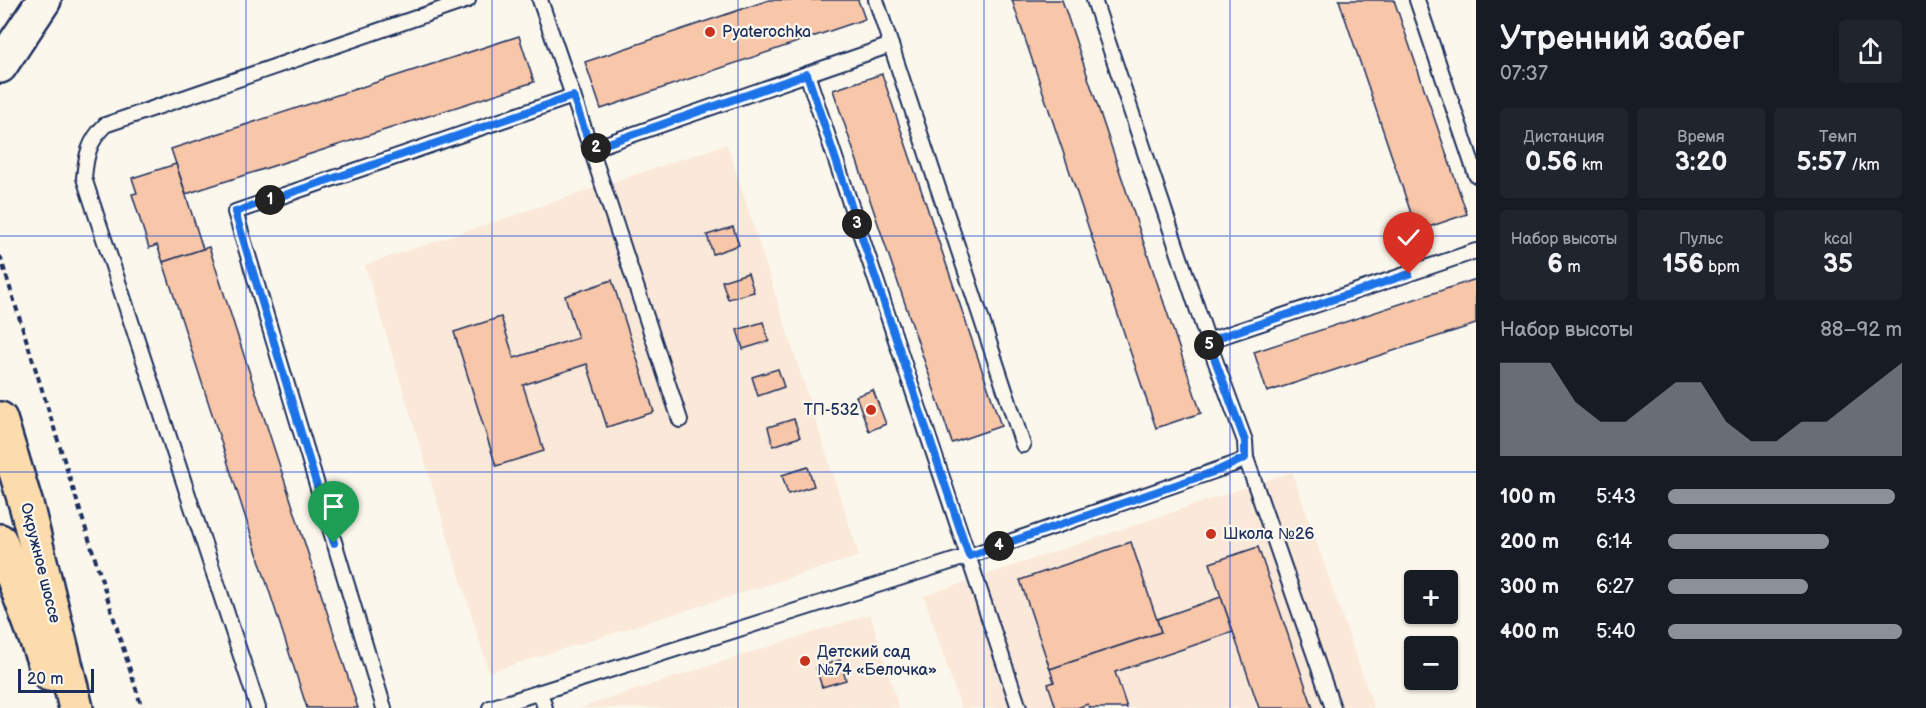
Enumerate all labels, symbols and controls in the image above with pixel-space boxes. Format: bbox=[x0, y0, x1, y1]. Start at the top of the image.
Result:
text: Утренний забег bbox=[1500, 19, 1745, 59]
button: share bbox=[1839, 20, 1902, 83]
place label: Pyaterochka bbox=[722, 23, 811, 42]
marker: Pyaterochka bbox=[703, 25, 717, 39]
text: 07:37 bbox=[1500, 62, 1548, 86]
text: Дистанция bbox=[1524, 128, 1604, 147]
text: Время bbox=[1677, 128, 1725, 147]
text: Темп bbox=[1819, 128, 1857, 147]
pin: 2 bbox=[581, 133, 611, 163]
text: 2 bbox=[591, 138, 601, 157]
text: 0.56 bbox=[1525, 147, 1578, 178]
text: 3:20 bbox=[1675, 147, 1727, 178]
text: 5:57 bbox=[1796, 147, 1847, 178]
text: km bbox=[1578, 156, 1603, 175]
text: /km bbox=[1847, 156, 1880, 175]
pin: 1 bbox=[255, 185, 285, 215]
text: 1 bbox=[267, 190, 273, 209]
pin: 3 bbox=[842, 209, 872, 239]
pin bbox=[1383, 212, 1434, 274]
text: 3 bbox=[852, 214, 862, 233]
icon: check bbox=[1392, 221, 1425, 254]
text: Набор высоты bbox=[1511, 230, 1617, 249]
text: Пульс bbox=[1679, 230, 1723, 249]
text: kcal bbox=[1824, 230, 1852, 249]
text: 6 bbox=[1547, 249, 1563, 280]
text: 156 bbox=[1662, 249, 1704, 280]
text: 35 bbox=[1823, 249, 1853, 280]
text: m bbox=[1563, 258, 1581, 277]
text: bpm bbox=[1704, 258, 1740, 277]
text: Набор высоты bbox=[1500, 318, 1633, 342]
text: 88–92 m bbox=[1820, 318, 1902, 342]
pin: 5 bbox=[1194, 330, 1224, 360]
text: 5 bbox=[1204, 335, 1214, 354]
place label: ТП-532 bbox=[803, 401, 860, 420]
marker: ТП-532 bbox=[864, 403, 878, 417]
pin bbox=[308, 481, 359, 543]
text: 100 m bbox=[1500, 485, 1556, 509]
text: 5:43 bbox=[1596, 485, 1636, 509]
icon: arrive bbox=[317, 490, 350, 523]
street label: Окружное шоссе bbox=[16, 501, 64, 625]
place label: Школа №26 bbox=[1223, 525, 1314, 544]
marker: Школа №26 bbox=[1204, 527, 1218, 541]
text: 200 m bbox=[1500, 530, 1559, 554]
text: 6:14 bbox=[1596, 530, 1632, 554]
pin: 4 bbox=[984, 531, 1014, 561]
text: 4 bbox=[994, 536, 1004, 555]
map controls bbox=[1404, 570, 1458, 690]
button: + bbox=[1404, 570, 1458, 624]
text: 300 m bbox=[1500, 575, 1559, 599]
text: 6:27 bbox=[1596, 575, 1634, 599]
text: 400 m bbox=[1500, 620, 1559, 644]
text: 5:40 bbox=[1596, 620, 1635, 644]
button: − bbox=[1404, 636, 1458, 690]
place label: Детский сад №74 «Белочка» bbox=[817, 643, 937, 680]
marker: Детский сад №74 «Белочка» bbox=[798, 654, 812, 668]
scale bar bbox=[18, 666, 94, 694]
text: 20 m bbox=[27, 670, 63, 689]

